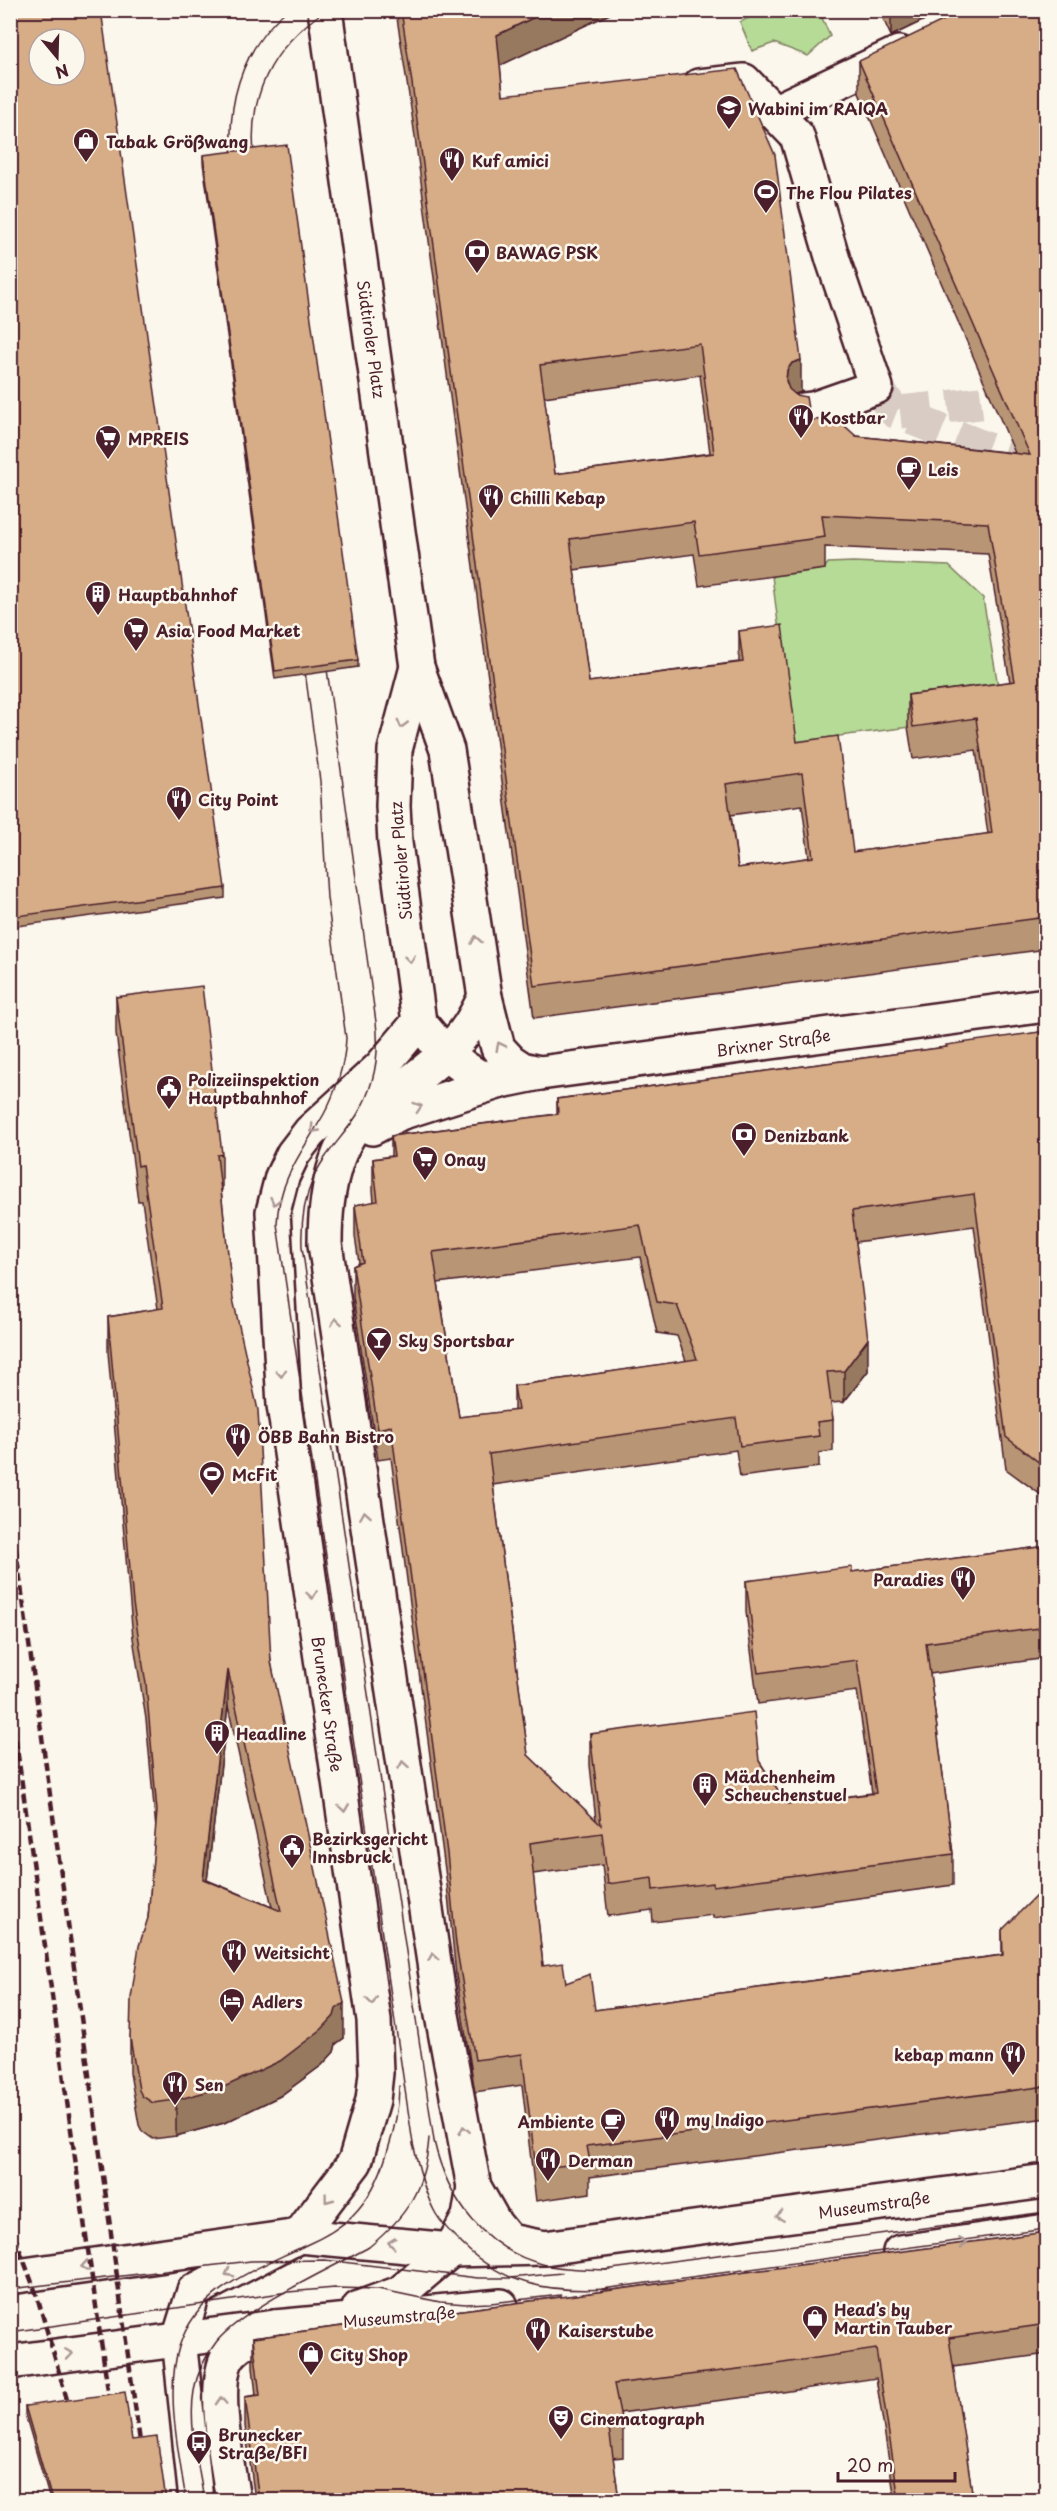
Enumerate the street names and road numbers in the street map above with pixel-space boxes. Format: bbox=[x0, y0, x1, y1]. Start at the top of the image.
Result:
street label: Südtiroler Platz bbox=[352, 278, 392, 400]
street label: Südtiroler Platz bbox=[383, 800, 417, 921]
street label: Brixner Straße bbox=[714, 1022, 832, 1062]
street label: Brunecker Straße bbox=[307, 1635, 349, 1773]
street label: Museumstraße bbox=[817, 2184, 931, 2224]
street label: Museumstraße bbox=[342, 2299, 456, 2333]

